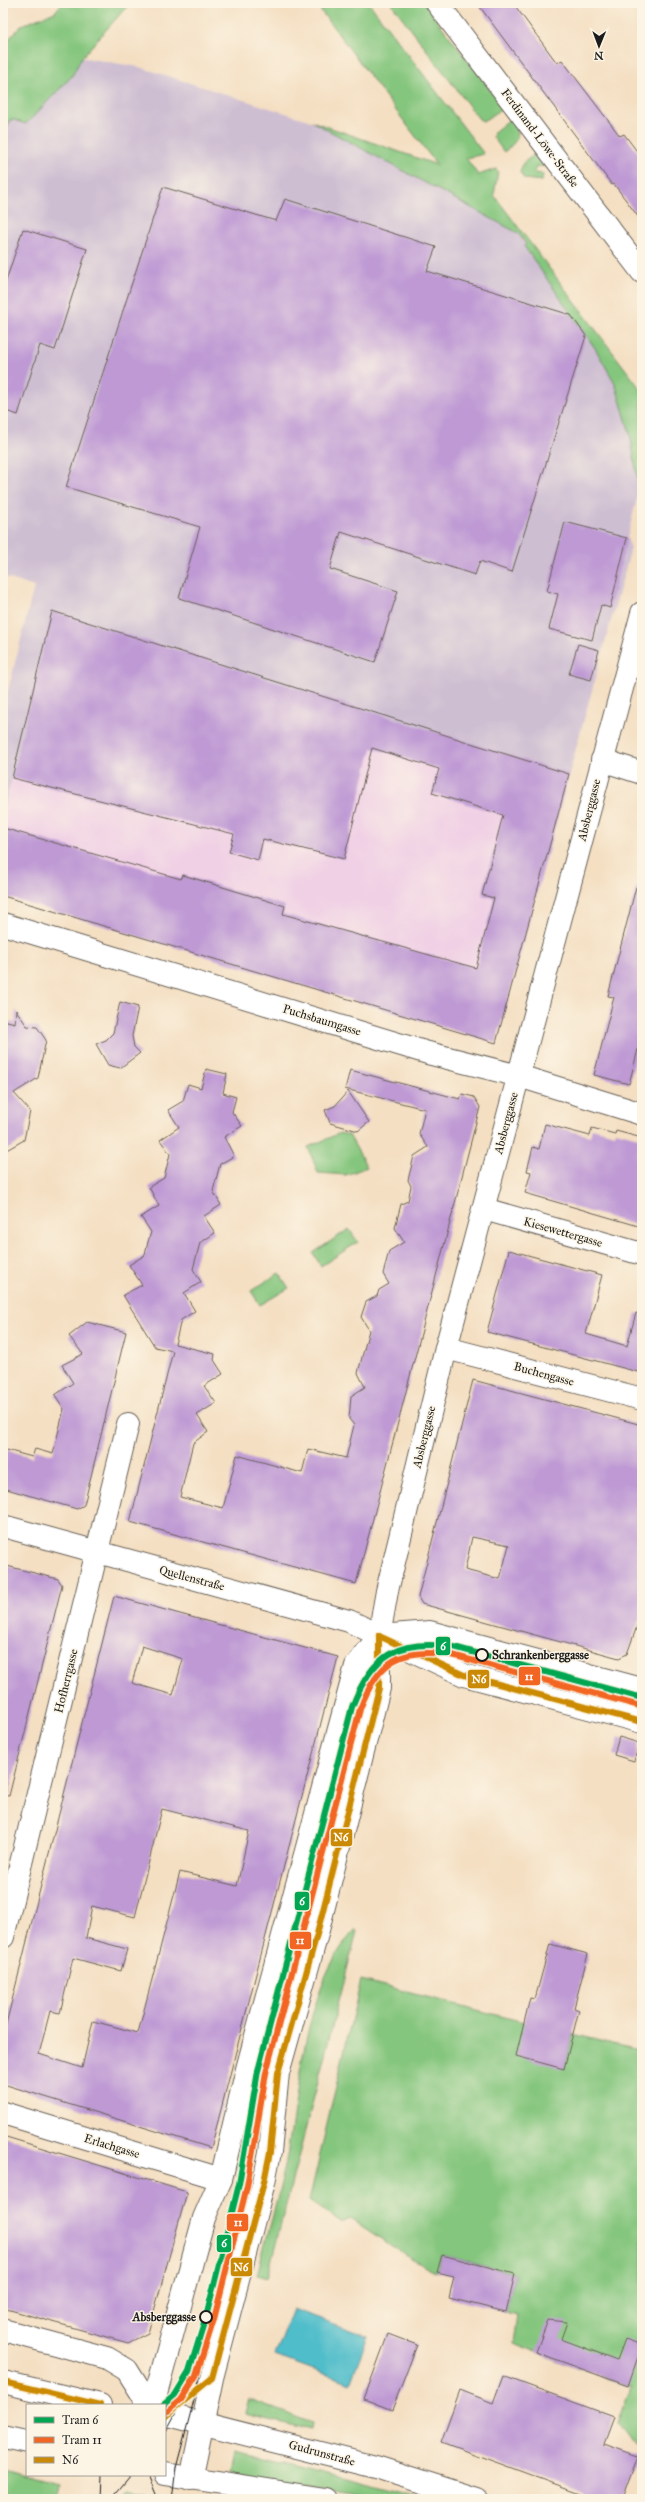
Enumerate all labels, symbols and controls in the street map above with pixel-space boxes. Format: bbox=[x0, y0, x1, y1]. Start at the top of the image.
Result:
north arrow bbox=[579, 26, 619, 66]
text: N bbox=[593, 49, 604, 62]
street label: Ferdinand-Löwe-Straße bbox=[498, 86, 582, 190]
street label: Absberggasse bbox=[574, 777, 604, 844]
street label: Puchsbaumgasse bbox=[281, 1001, 363, 1040]
street label: Absberggasse bbox=[491, 1090, 522, 1157]
street label: Kiesewettergasse bbox=[522, 1214, 604, 1251]
street label: Buchengasse bbox=[512, 1359, 576, 1390]
street label: Absberggasse bbox=[409, 1404, 439, 1471]
street label: Quellenstraße bbox=[158, 1563, 226, 1593]
line badge: 6 bbox=[435, 1636, 451, 1656]
text: 6 bbox=[440, 1640, 447, 1653]
street label: Hofherrgasse bbox=[51, 1648, 82, 1715]
marker: Schrankenberggasse bbox=[475, 1648, 489, 1662]
place label: Schrankenberggasse bbox=[492, 1648, 589, 1663]
line badge: 11 bbox=[518, 1666, 541, 1686]
line badge: N6 bbox=[467, 1669, 490, 1689]
text: 11 bbox=[525, 1670, 534, 1683]
text: N6 bbox=[472, 1673, 488, 1686]
line badge: N6 bbox=[330, 1828, 353, 1847]
text: N6 bbox=[334, 1831, 350, 1844]
line badge: 6 bbox=[294, 1891, 310, 1911]
text: 6 bbox=[299, 1895, 306, 1908]
line badge: 11 bbox=[289, 1931, 312, 1950]
text: 11 bbox=[296, 1934, 305, 1947]
street label: Erlachgasse bbox=[82, 2131, 142, 2162]
line badge: 11 bbox=[226, 2213, 249, 2232]
text: 11 bbox=[234, 2216, 243, 2229]
line badge: 6 bbox=[216, 2234, 232, 2253]
text: 6 bbox=[221, 2237, 228, 2250]
line badge: N6 bbox=[230, 2257, 253, 2277]
text: N6 bbox=[234, 2261, 250, 2274]
place label: Absberggasse bbox=[131, 2310, 196, 2325]
marker: Absberggasse bbox=[199, 2310, 213, 2324]
legend bbox=[26, 2404, 166, 2476]
text: Tram 6 bbox=[62, 2413, 99, 2427]
text: Tram 11 bbox=[62, 2433, 102, 2447]
street label: Gudrunstraße bbox=[287, 2437, 357, 2469]
text: N6 bbox=[62, 2453, 79, 2467]

